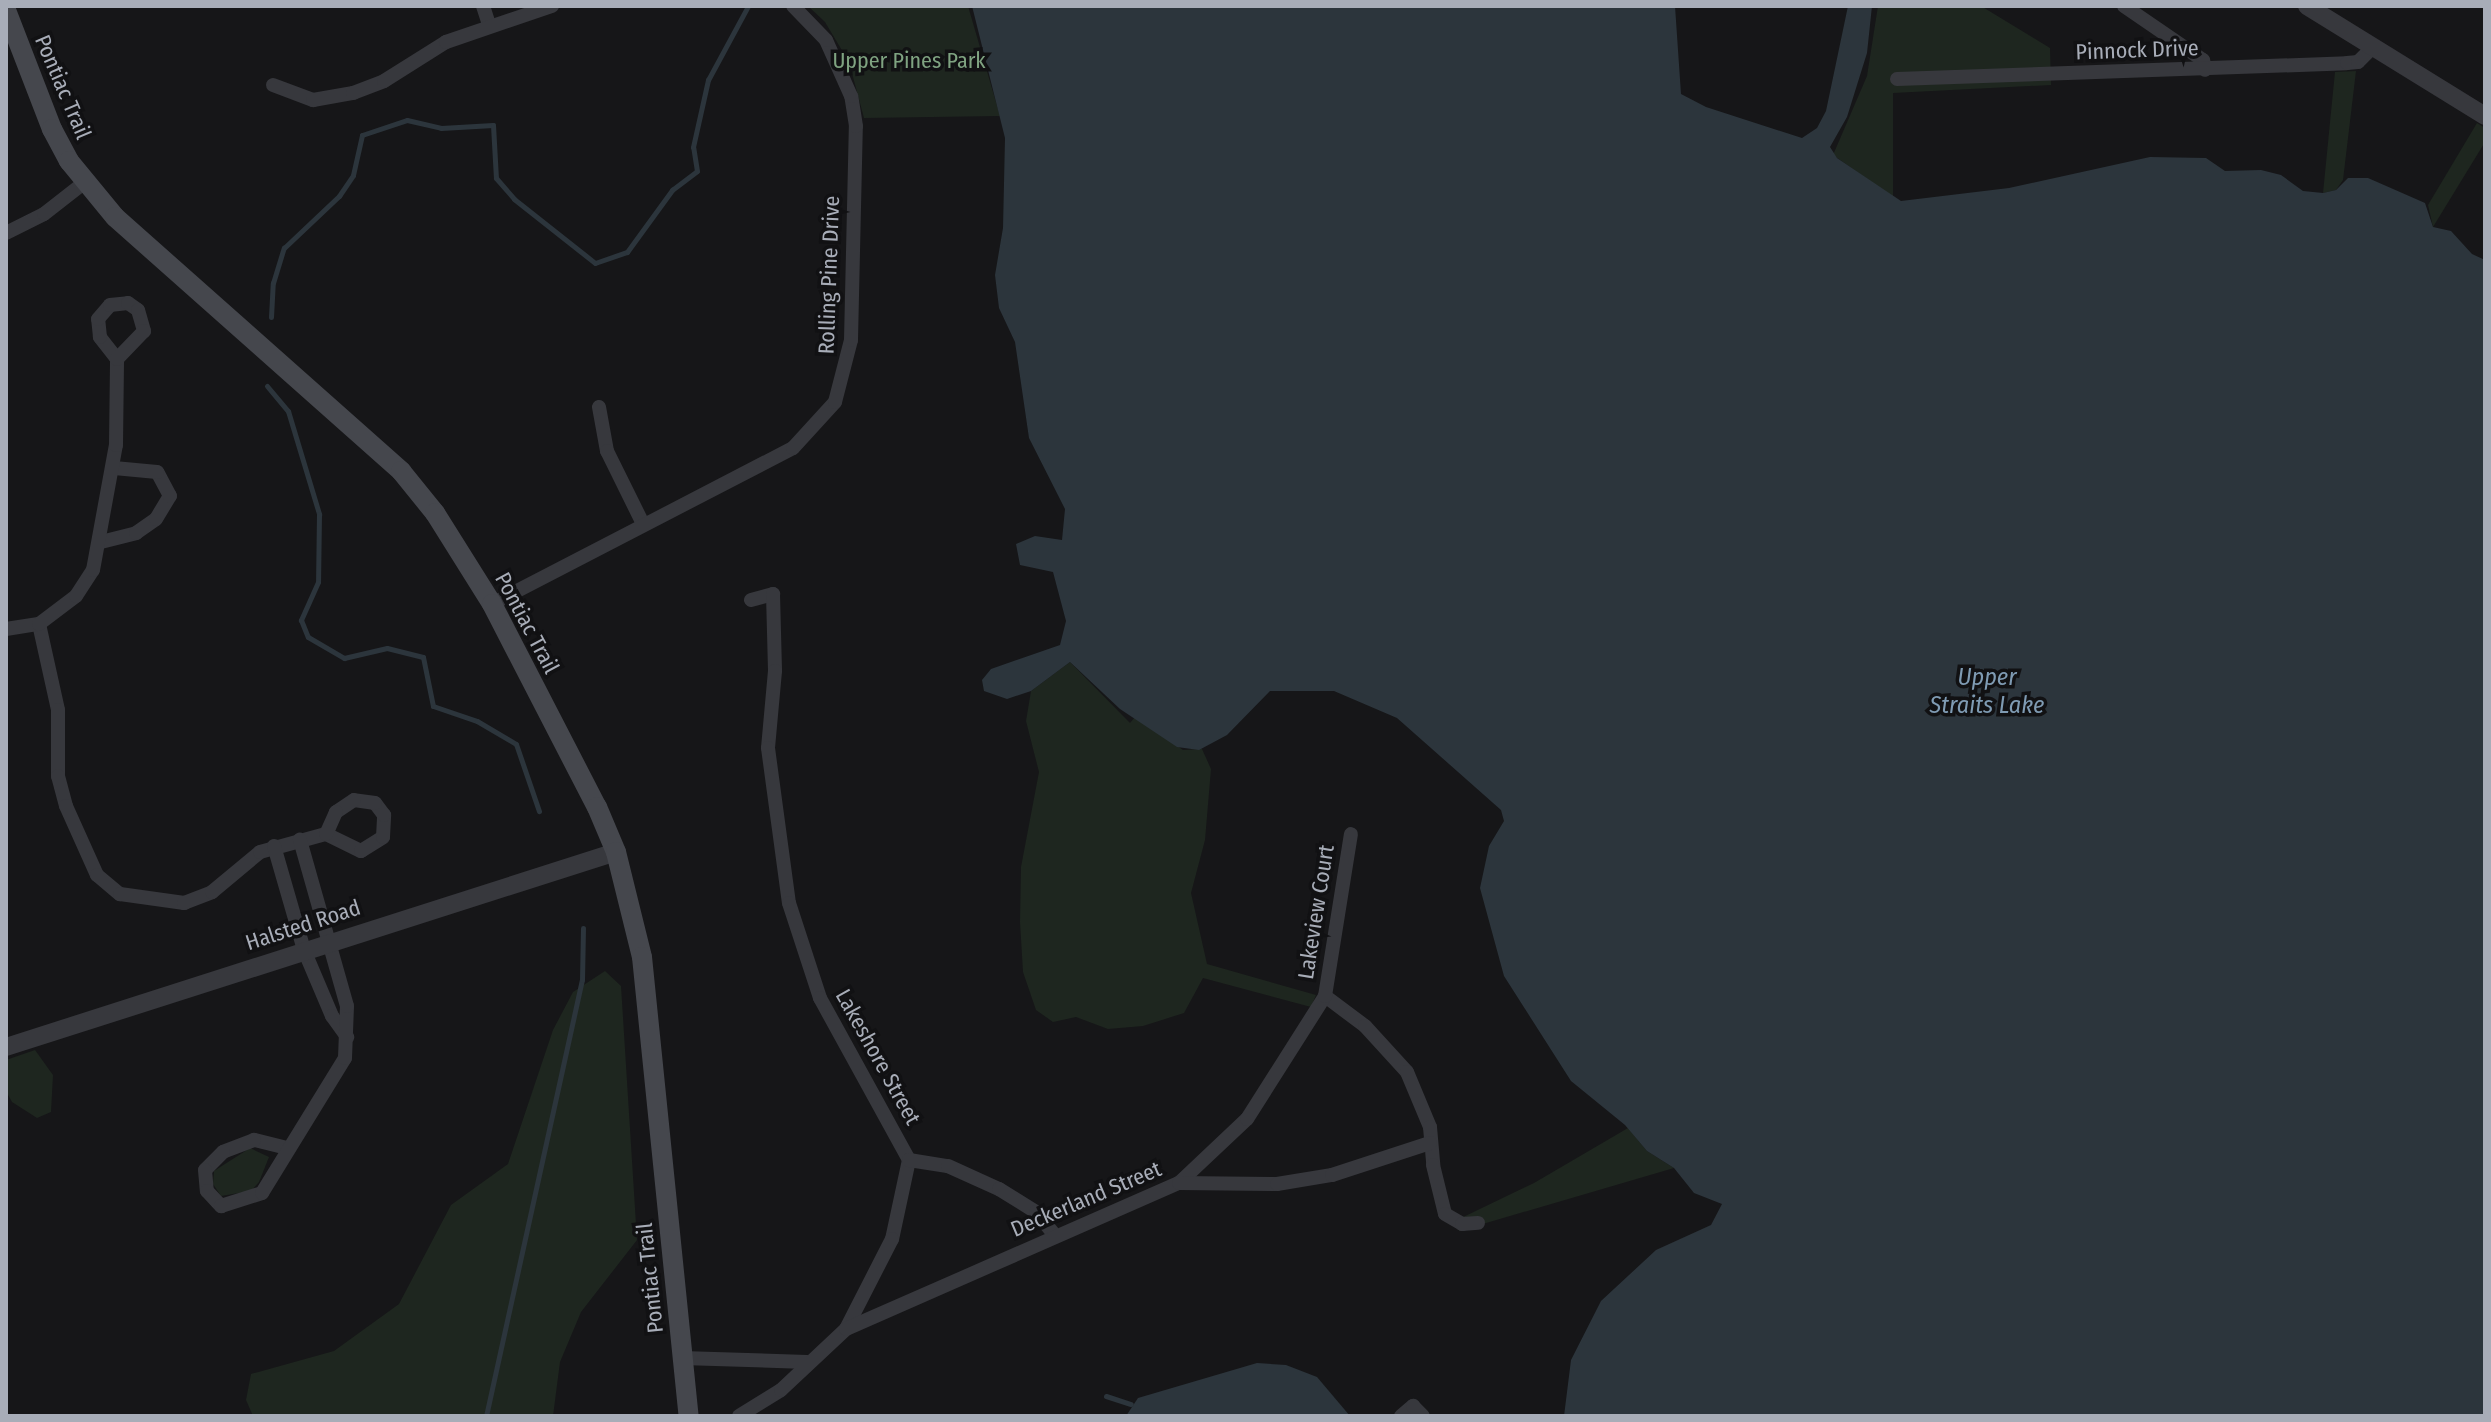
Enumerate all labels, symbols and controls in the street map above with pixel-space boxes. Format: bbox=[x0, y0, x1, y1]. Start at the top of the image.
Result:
street label: Pontiac Trail bbox=[29, 31, 97, 143]
street label: Pinnock Drive bbox=[2075, 35, 2199, 65]
park label: Upper Pines Park bbox=[832, 48, 986, 74]
street label: Rolling Pine Drive bbox=[813, 195, 845, 355]
street label: Pontiac Trail bbox=[489, 568, 565, 678]
water label: Upper Straits Lake bbox=[1930, 664, 2044, 720]
street label: Lakeview Court bbox=[1292, 843, 1340, 981]
street label: Halsted Road bbox=[242, 894, 364, 956]
street label: Lakeshore Street bbox=[830, 985, 926, 1129]
street label: Deckerland Street bbox=[1007, 1155, 1165, 1243]
street label: Pontiac Trail bbox=[631, 1222, 669, 1334]

